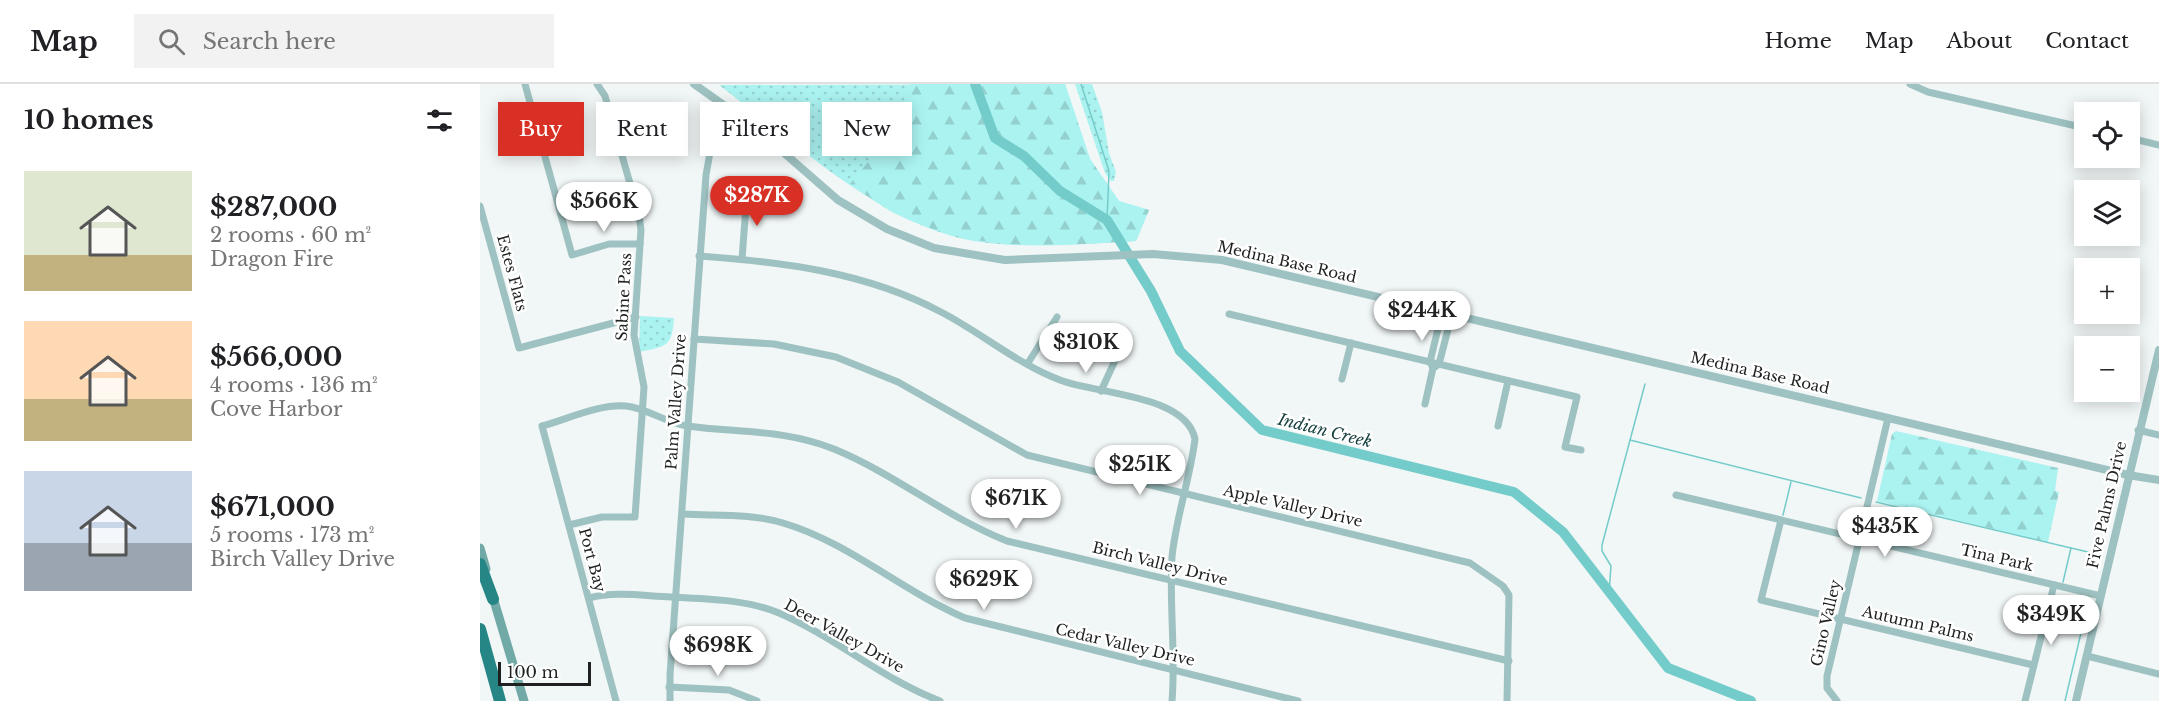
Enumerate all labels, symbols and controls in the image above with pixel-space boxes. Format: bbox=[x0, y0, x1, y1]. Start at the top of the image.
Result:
search box bbox=[134, 14, 554, 68]
text: Map bbox=[30, 24, 98, 59]
icon: search bbox=[155, 25, 188, 58]
text: Search here bbox=[203, 28, 336, 55]
text: Home bbox=[1765, 28, 1832, 54]
text: Map bbox=[1865, 28, 1913, 54]
text: About bbox=[1946, 28, 2012, 54]
text: Contact bbox=[2045, 28, 2129, 54]
chip: Buy bbox=[498, 102, 584, 156]
chip: Rent bbox=[596, 102, 688, 156]
chip: Filters bbox=[700, 102, 810, 156]
chip: New bbox=[822, 102, 912, 156]
map controls bbox=[2074, 102, 2140, 402]
button: locate bbox=[2074, 102, 2140, 168]
text: 10 homes bbox=[24, 104, 154, 136]
icon: filters bbox=[423, 104, 456, 137]
pin: $287K bbox=[715, 176, 799, 227]
button: layers bbox=[2074, 180, 2140, 246]
pin: $566K bbox=[562, 182, 646, 233]
text: $287K bbox=[724, 183, 790, 207]
text: $566K bbox=[570, 189, 638, 213]
text: $287,000 bbox=[210, 191, 337, 223]
icon: home bbox=[72, 195, 144, 267]
text: 2 rooms · 60 m² bbox=[210, 223, 371, 247]
street label: Estes Flats bbox=[493, 232, 532, 314]
street label: Medina Base Road bbox=[1216, 236, 1358, 287]
text: Dragon Fire bbox=[210, 247, 334, 271]
street label: Sabine Pass bbox=[612, 252, 635, 342]
button: + bbox=[2074, 258, 2140, 324]
pin: $244K bbox=[1380, 291, 1464, 342]
text: $244K bbox=[1388, 298, 1456, 322]
pin: $310K bbox=[1044, 323, 1128, 374]
text: $310K bbox=[1053, 330, 1119, 354]
street label: Palm Valley Drive bbox=[661, 333, 690, 471]
button: − bbox=[2074, 336, 2140, 402]
text: $566,000 bbox=[210, 341, 342, 373]
icon: home bbox=[72, 345, 144, 417]
street label: Medina Base Road bbox=[1689, 347, 1831, 398]
text: 4 rooms · 136 m² bbox=[210, 373, 378, 397]
text: Cove Harbor bbox=[210, 397, 343, 421]
water label: Indian Creek bbox=[1275, 408, 1374, 451]
street label: Five Palms Drive bbox=[2083, 439, 2130, 570]
pin: $251K bbox=[1098, 445, 1182, 496]
text: $251K bbox=[1109, 452, 1171, 476]
pin: $671K bbox=[974, 479, 1058, 530]
street label: Apple Valley Drive bbox=[1221, 480, 1365, 531]
text: $671K bbox=[985, 486, 1047, 510]
text: $671,000 bbox=[210, 491, 335, 523]
icon: home bbox=[72, 495, 144, 567]
pin: $435K bbox=[1843, 507, 1927, 558]
text: $435K bbox=[1851, 514, 1919, 538]
text: 5 rooms · 173 m² bbox=[210, 523, 374, 547]
street label: Port Bay bbox=[575, 526, 610, 595]
street label: Birch Valley Drive bbox=[1090, 538, 1230, 590]
street label: Tina Park bbox=[1959, 540, 2036, 575]
text: Birch Valley Drive bbox=[210, 547, 395, 571]
pin: $629K bbox=[942, 560, 1026, 611]
text: $629K bbox=[949, 567, 1019, 591]
street label: Gino Valley bbox=[1806, 577, 1845, 668]
street label: Deer Valley Drive bbox=[781, 595, 907, 676]
pin: $349K bbox=[2009, 595, 2093, 646]
street label: Autumn Palms bbox=[1859, 601, 1976, 646]
text: $349K bbox=[2017, 602, 2085, 626]
street label: Cedar Valley Drive bbox=[1053, 619, 1197, 670]
pin: $698K bbox=[676, 626, 760, 677]
text: $698K bbox=[684, 633, 752, 657]
scale bar bbox=[498, 659, 591, 686]
text: 100 m bbox=[507, 662, 559, 682]

